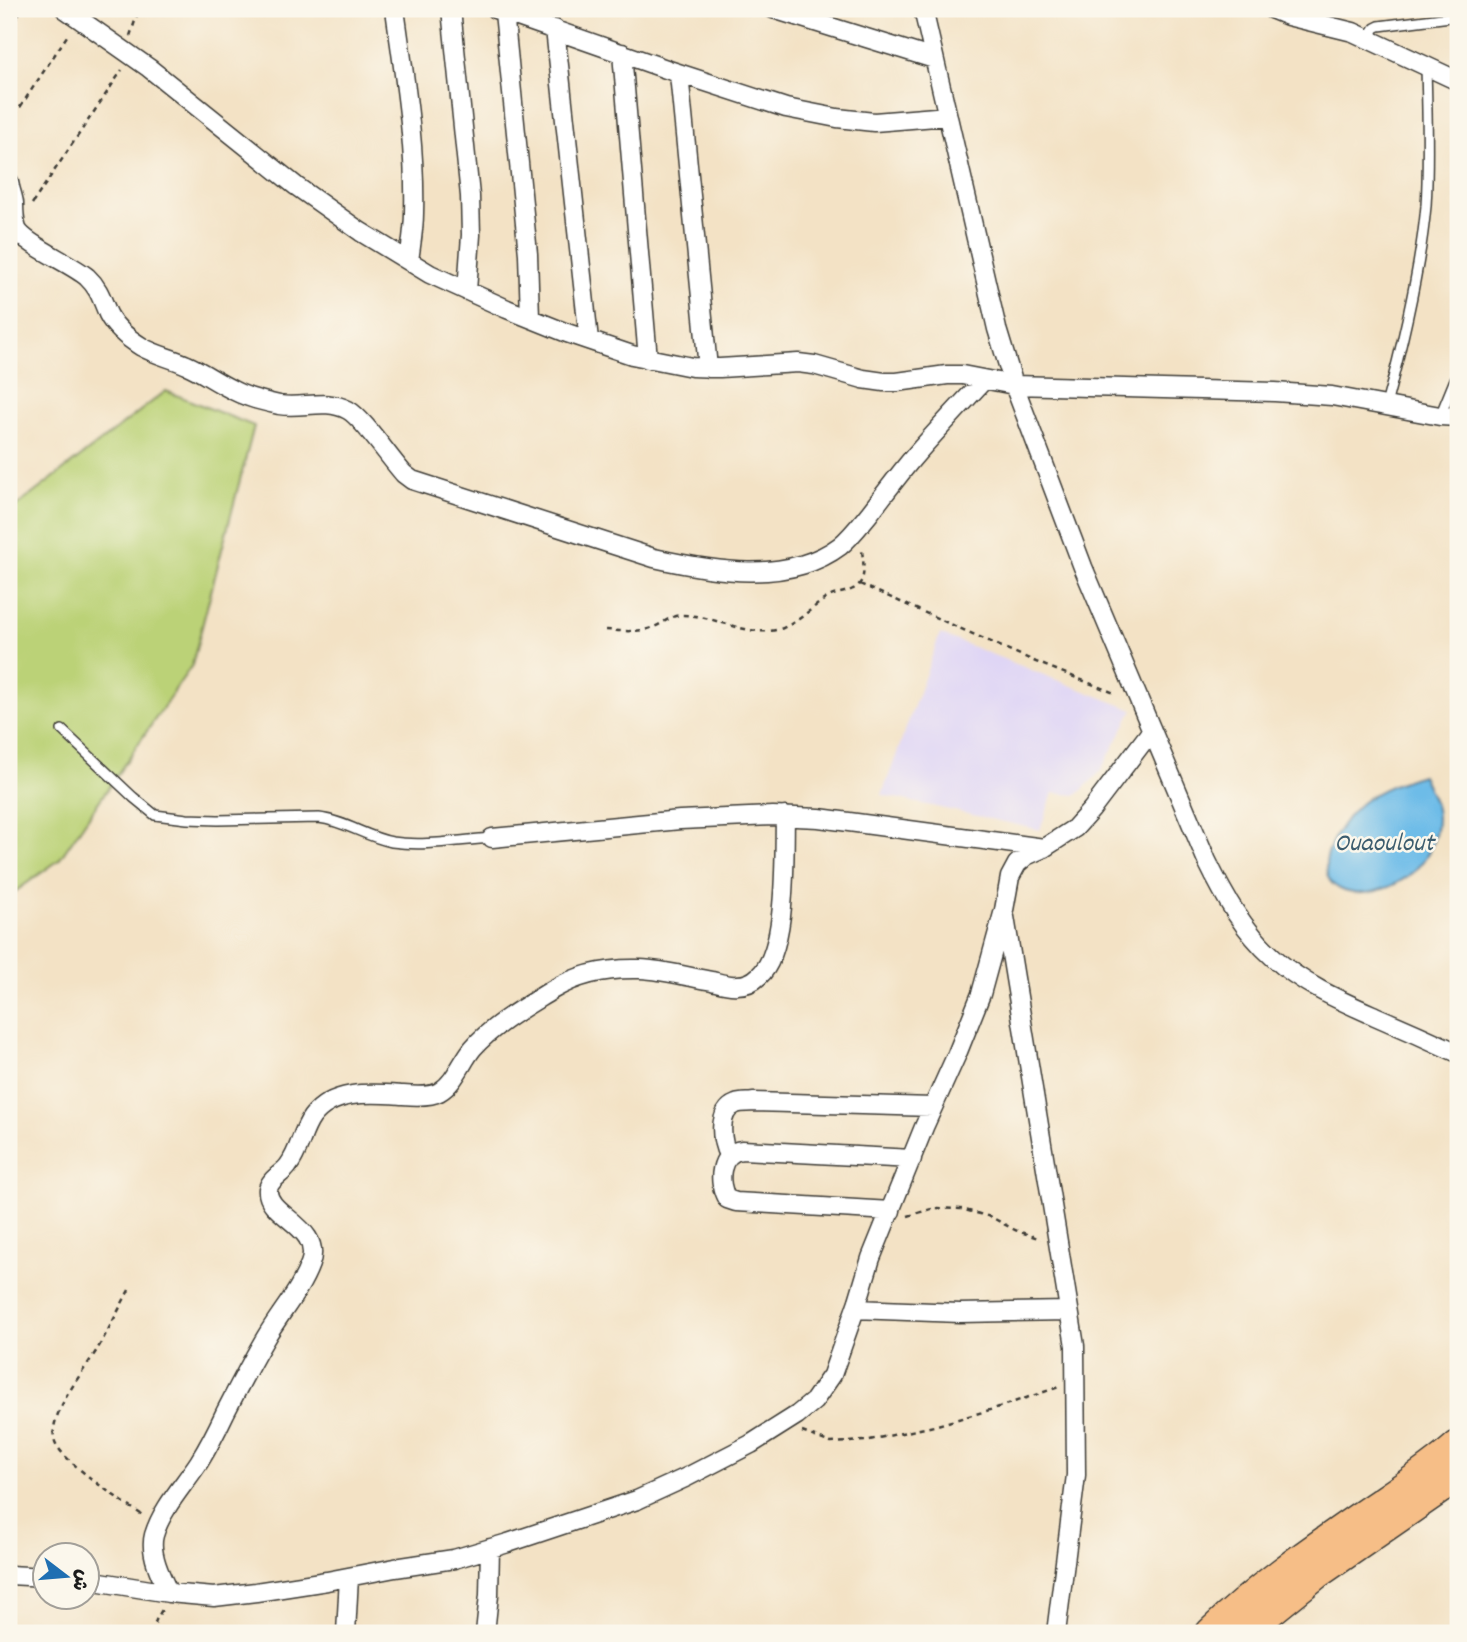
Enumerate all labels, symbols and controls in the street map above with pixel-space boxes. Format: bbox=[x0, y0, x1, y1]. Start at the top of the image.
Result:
water label: Ouaoulout bbox=[1334, 826, 1436, 863]
north arrow bbox=[32, 1540, 102, 1610]
text: ش bbox=[63, 1566, 95, 1594]

